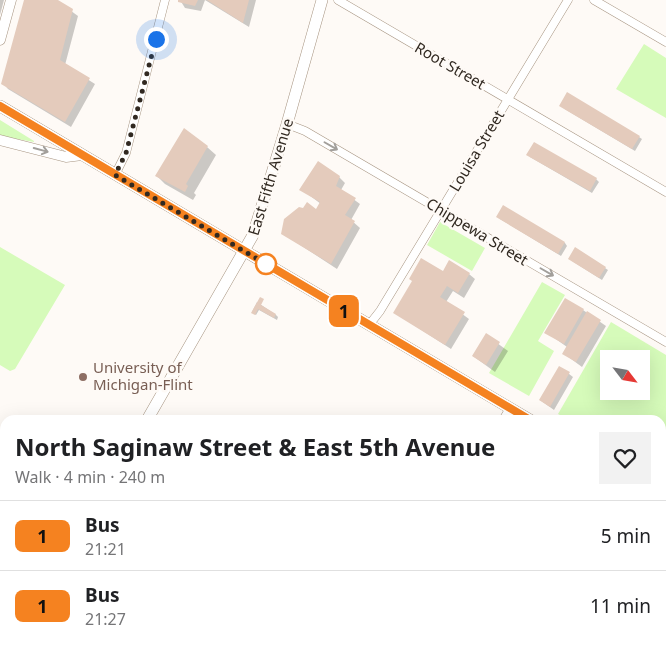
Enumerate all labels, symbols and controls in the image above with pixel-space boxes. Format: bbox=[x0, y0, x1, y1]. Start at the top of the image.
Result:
your location bbox=[144, 27, 169, 52]
street label: Root Street bbox=[411, 37, 490, 94]
street label: Louisa Street bbox=[444, 106, 509, 195]
street label: East Fifth Avenue bbox=[243, 116, 297, 238]
one-way arrow bbox=[323, 142, 337, 152]
one-way arrow bbox=[33, 146, 49, 156]
street label: Chippewa Street bbox=[423, 193, 533, 270]
unlabelled marker bbox=[255, 253, 277, 275]
one-way arrow bbox=[539, 268, 553, 278]
line badge: 1 bbox=[328, 295, 360, 327]
text: 1 bbox=[339, 299, 349, 323]
north arrow bbox=[600, 350, 650, 400]
map controls bbox=[600, 350, 650, 400]
place label: University of Michigan-Flint bbox=[93, 357, 193, 394]
marker: University of Michigan-Flint bbox=[77, 371, 89, 383]
text: North Saginaw Street & East 5th Avenue bbox=[15, 430, 495, 463]
button: heart bbox=[599, 432, 651, 484]
text: Walk · 4 min · 240 m bbox=[15, 466, 165, 488]
text: Bus bbox=[85, 512, 120, 538]
text: 5 min bbox=[601, 523, 651, 549]
text: 1 bbox=[37, 524, 48, 548]
text: 21:21 bbox=[85, 538, 126, 560]
text: Bus bbox=[85, 582, 120, 608]
text: 11 min bbox=[590, 593, 651, 619]
text: 1 bbox=[37, 594, 48, 618]
text: 21:27 bbox=[85, 608, 126, 630]

